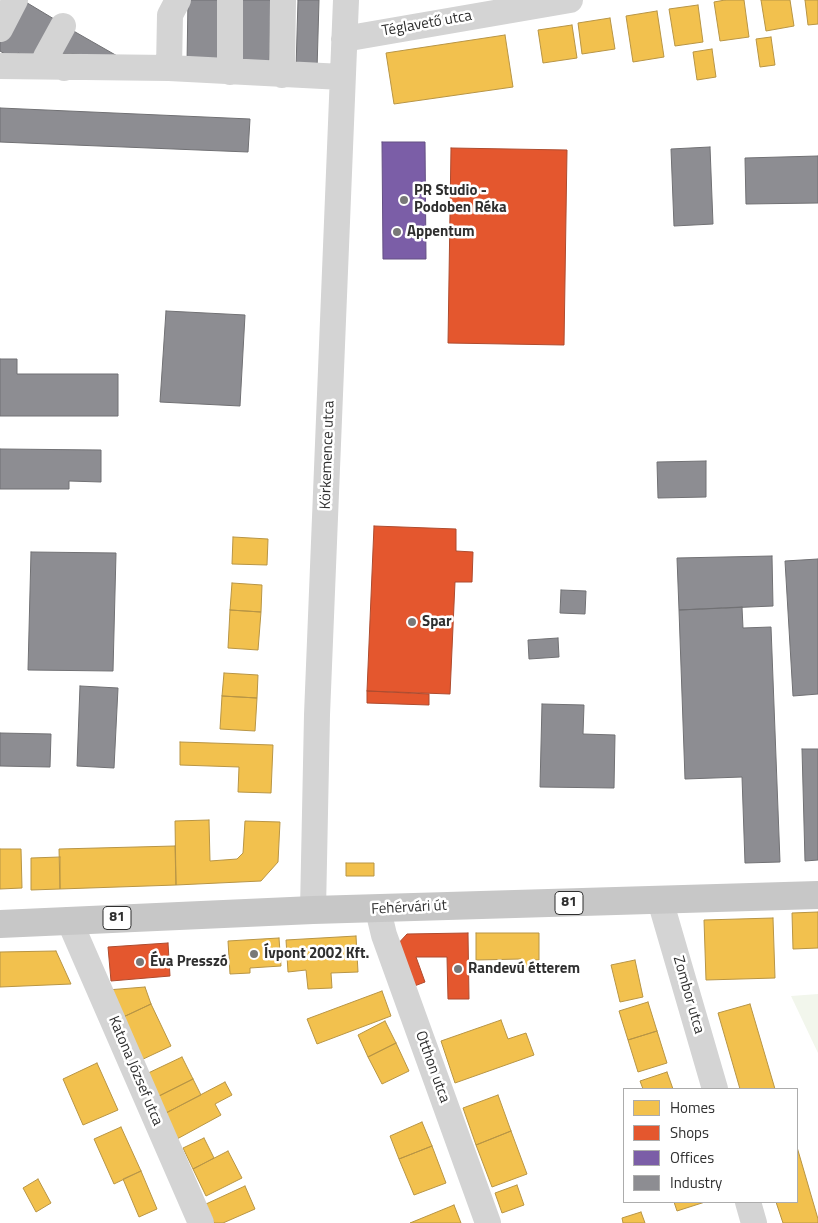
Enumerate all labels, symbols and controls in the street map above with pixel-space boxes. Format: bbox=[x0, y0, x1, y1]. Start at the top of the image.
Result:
street label: Téglavető utca bbox=[381, 7, 473, 41]
place label: PR Studio - Podoben Réka bbox=[414, 182, 507, 217]
marker: PR Studio - Podoben Réka bbox=[398, 194, 410, 206]
place label: Appentum bbox=[407, 223, 475, 241]
marker: Appentum bbox=[391, 226, 403, 238]
street label: Körkemence utca bbox=[317, 400, 339, 510]
place label: Spar bbox=[422, 613, 452, 631]
marker: Spar bbox=[406, 616, 418, 628]
road number: 81 bbox=[555, 891, 583, 914]
street label: Fehérvári út bbox=[371, 897, 447, 919]
road number: 81 bbox=[103, 906, 131, 930]
place label: Ívpont 2002 Kft. bbox=[264, 945, 369, 963]
marker: Ívpont 2002 Kft. bbox=[248, 948, 260, 960]
place label: Éva Presszó bbox=[150, 953, 228, 971]
street label: Zombor utca bbox=[668, 954, 708, 1036]
marker: Éva Presszó bbox=[134, 956, 146, 968]
place label: Randevú étterem bbox=[468, 960, 580, 978]
marker: Randevú étterem bbox=[452, 963, 464, 975]
street label: Katona József utca bbox=[104, 1014, 166, 1128]
street label: Otthon utca bbox=[411, 1029, 453, 1105]
legend bbox=[623, 1088, 798, 1203]
text: Homes bbox=[670, 1096, 715, 1119]
text: Shops bbox=[670, 1121, 709, 1144]
text: Offices bbox=[670, 1146, 714, 1169]
text: Industry bbox=[670, 1171, 722, 1194]

